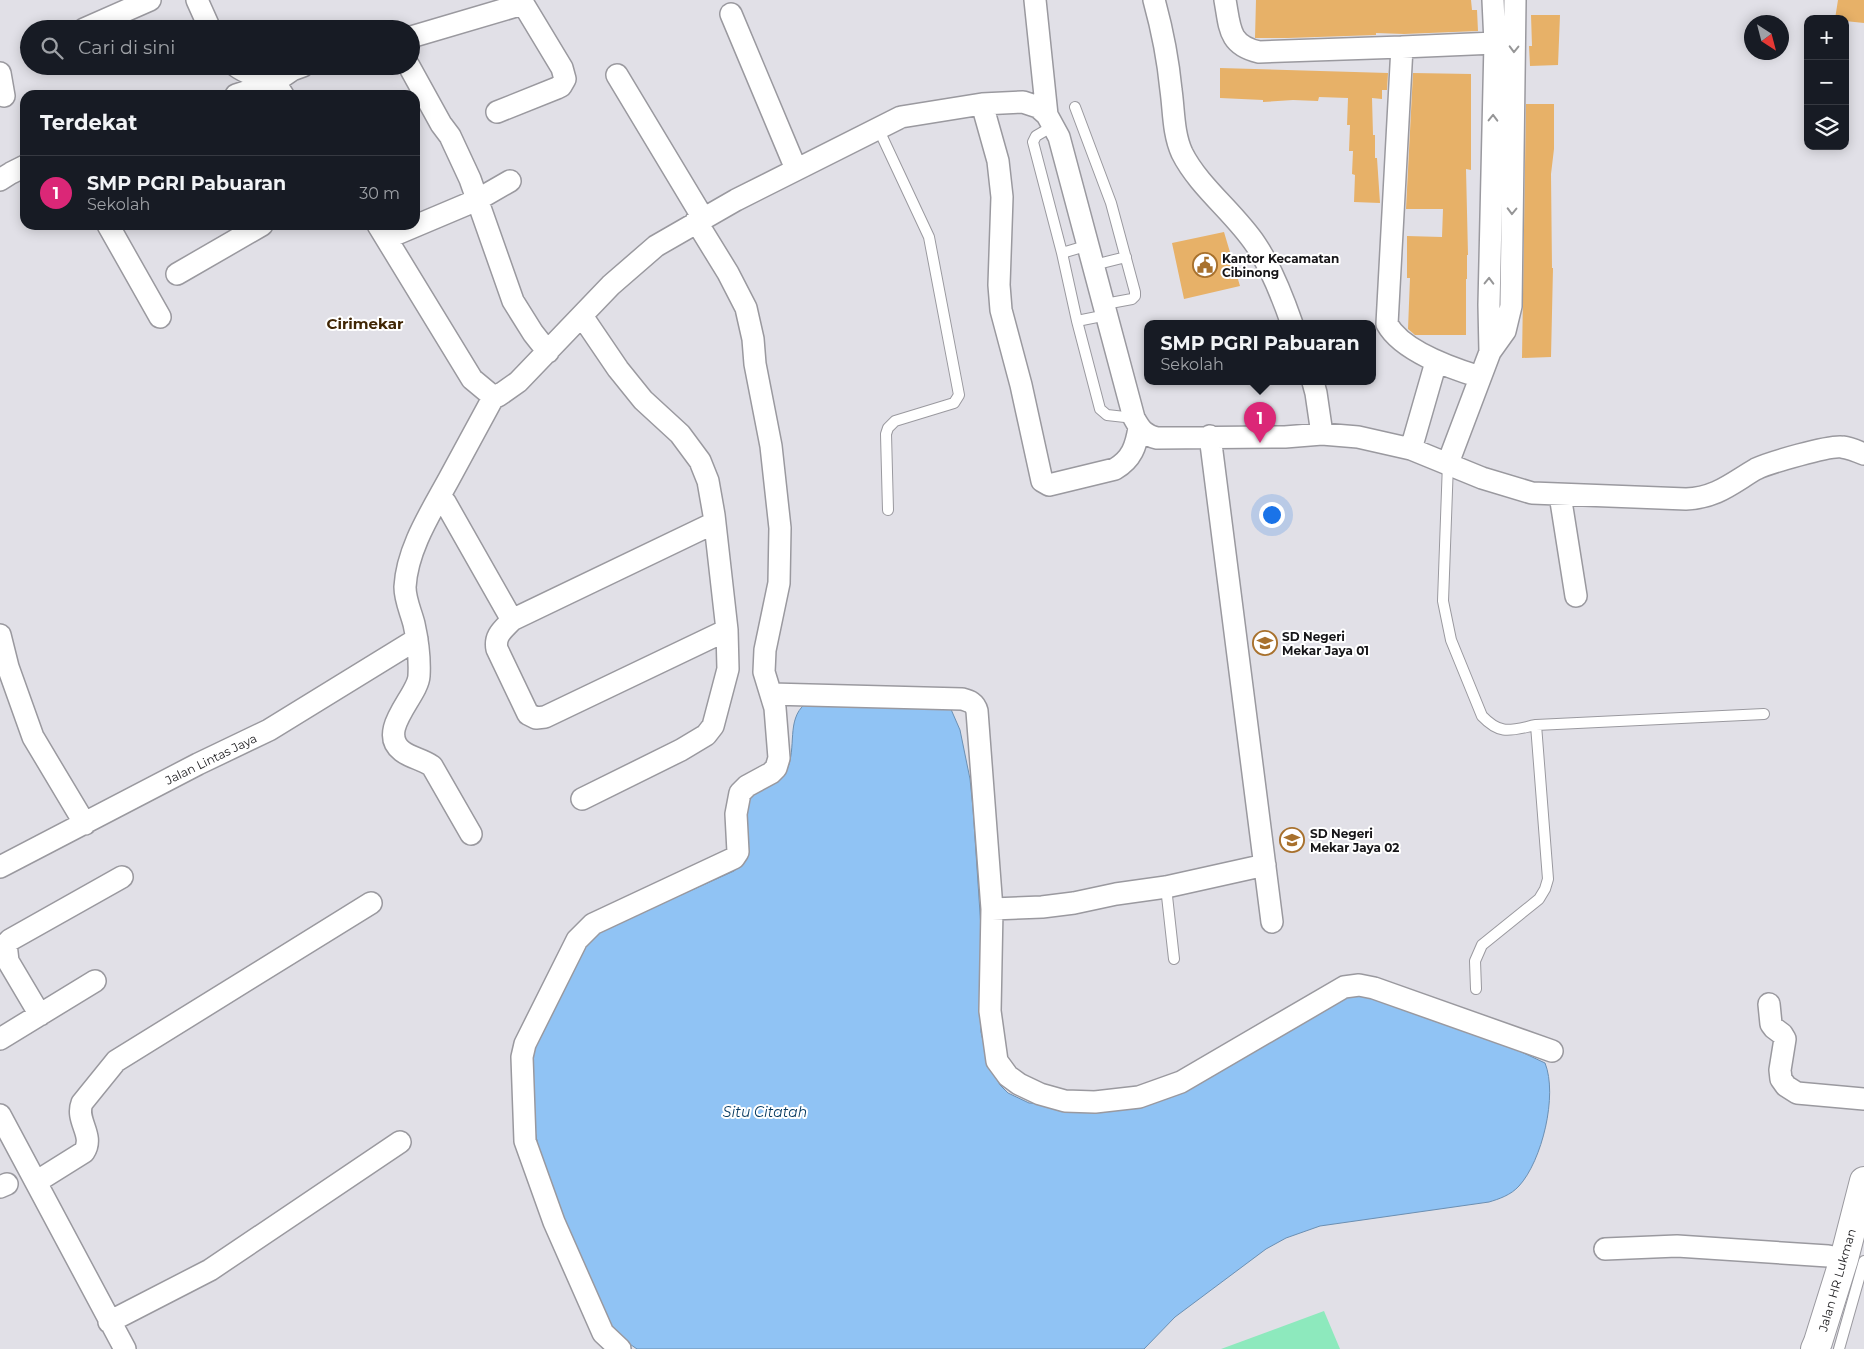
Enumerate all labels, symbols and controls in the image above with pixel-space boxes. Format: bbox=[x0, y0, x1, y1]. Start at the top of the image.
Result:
north arrow bbox=[1744, 15, 1789, 60]
map controls bbox=[1804, 15, 1849, 150]
button: + bbox=[1804, 15, 1849, 60]
search box bbox=[20, 20, 420, 75]
icon: search bbox=[38, 34, 66, 62]
text: Cari di sini bbox=[78, 36, 175, 59]
one-way arrow bbox=[1509, 45, 1519, 53]
button: − bbox=[1804, 60, 1849, 105]
button: layers bbox=[1804, 105, 1849, 150]
text: Terdekat bbox=[40, 110, 137, 135]
one-way arrow bbox=[1488, 114, 1498, 122]
text: SMP PGRI Pabuaran bbox=[87, 172, 286, 195]
text: 1 bbox=[53, 184, 59, 203]
text: 30 m bbox=[359, 184, 400, 203]
text: Sekolah bbox=[87, 195, 150, 214]
one-way arrow bbox=[1507, 208, 1517, 215]
place label: Kantor Kecamatan Cibinong bbox=[1222, 251, 1339, 280]
public building icon: Kantor Kecamatan Cibinong bbox=[1192, 252, 1218, 278]
one-way arrow bbox=[1484, 276, 1495, 284]
district label: Cirimekar bbox=[327, 314, 404, 333]
popup bbox=[1144, 320, 1376, 385]
text: SMP PGRI Pabuaran bbox=[1160, 332, 1360, 355]
text: Sekolah bbox=[1160, 355, 1224, 374]
pin: 1 bbox=[1244, 402, 1276, 443]
your location bbox=[1259, 502, 1285, 528]
place label: SD Negeri Mekar Jaya 01 bbox=[1282, 629, 1369, 658]
school or university icon: SD Negeri Mekar Jaya 01 bbox=[1252, 630, 1278, 656]
street label: Jalan Lintas Jaya bbox=[162, 730, 259, 788]
place label: SD Negeri Mekar Jaya 02 bbox=[1310, 826, 1399, 855]
school or university icon: SD Negeri Mekar Jaya 02 bbox=[1279, 827, 1305, 853]
water label: Situ Citatah bbox=[723, 1103, 807, 1121]
street label: Jalan HR Lukman bbox=[1815, 1227, 1859, 1334]

